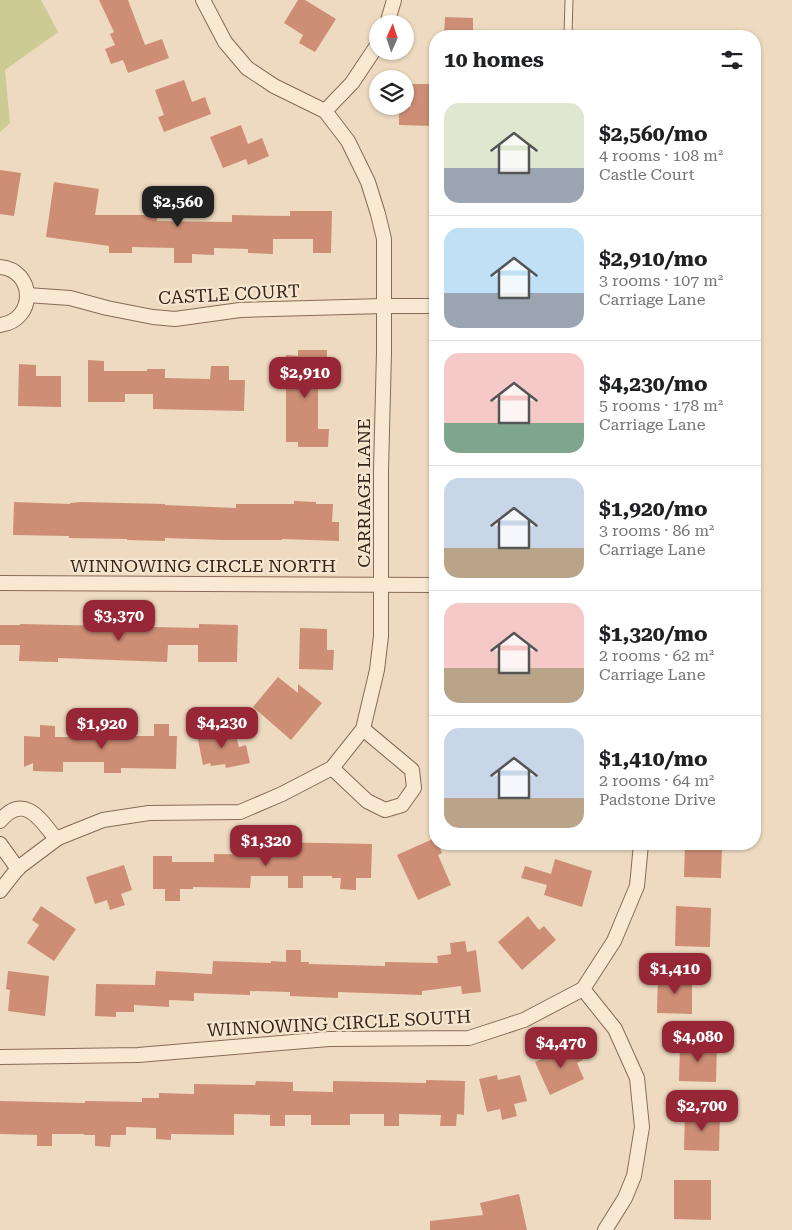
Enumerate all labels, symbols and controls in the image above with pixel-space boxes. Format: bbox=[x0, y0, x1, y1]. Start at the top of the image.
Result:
north arrow bbox=[369, 15, 414, 60]
map controls bbox=[369, 15, 414, 115]
icon: filters bbox=[718, 46, 746, 74]
text: 10 homes bbox=[444, 48, 544, 72]
button: layers bbox=[369, 70, 414, 115]
text: $2,560/mo bbox=[599, 122, 708, 146]
icon: home bbox=[484, 123, 544, 183]
text: 4 rooms · 108 m² bbox=[599, 146, 723, 165]
text: Castle Court bbox=[599, 165, 695, 184]
pin: $2,560 bbox=[137, 186, 219, 228]
text: $2,560 bbox=[153, 192, 203, 211]
text: $2,910/mo bbox=[599, 247, 708, 271]
icon: home bbox=[484, 248, 544, 308]
text: 3 rooms · 107 m² bbox=[599, 271, 723, 290]
street label: CASTLE COURT bbox=[158, 280, 300, 308]
text: Carriage Lane bbox=[599, 290, 705, 309]
pin: $2,910 bbox=[264, 356, 346, 399]
text: $2,910 bbox=[280, 363, 330, 382]
text: $4,230/mo bbox=[599, 372, 708, 396]
icon: home bbox=[484, 373, 544, 433]
text: 5 rooms · 178 m² bbox=[599, 396, 723, 415]
text: Carriage Lane bbox=[599, 415, 705, 434]
street label: CARRIAGE LANE bbox=[353, 418, 374, 568]
text: $1,920/mo bbox=[599, 497, 708, 521]
icon: home bbox=[484, 498, 544, 558]
text: 3 rooms · 86 m² bbox=[599, 521, 714, 540]
text: Carriage Lane bbox=[599, 540, 705, 559]
street label: WINNOWING CIRCLE NORTH bbox=[70, 555, 336, 576]
pin: $3,370 bbox=[78, 600, 160, 642]
text: $3,370 bbox=[94, 606, 144, 625]
text: $1,320/mo bbox=[599, 622, 708, 646]
icon: home bbox=[484, 623, 544, 683]
text: 2 rooms · 62 m² bbox=[599, 646, 714, 665]
text: Carriage Lane bbox=[599, 665, 705, 684]
pin: $4,230 bbox=[181, 706, 263, 749]
pin: $1,920 bbox=[61, 708, 143, 750]
text: $4,230 bbox=[197, 713, 247, 732]
text: $1,920 bbox=[77, 714, 127, 733]
text: $1,410/mo bbox=[599, 747, 708, 771]
icon: home bbox=[484, 748, 544, 808]
text: 2 rooms · 64 m² bbox=[599, 771, 714, 790]
text: Padstone Drive bbox=[599, 790, 716, 809]
pin: $1,320 bbox=[225, 824, 307, 867]
text: $1,320 bbox=[241, 831, 291, 850]
pin: $1,410 bbox=[634, 952, 716, 995]
text: $1,410 bbox=[650, 959, 700, 978]
street label: WINNOWING CIRCLE SOUTH bbox=[206, 1006, 472, 1040]
pin: $4,080 bbox=[657, 1020, 739, 1063]
pin: $4,470 bbox=[520, 1026, 602, 1069]
text: $4,080 bbox=[673, 1027, 723, 1046]
text: $4,470 bbox=[536, 1033, 586, 1052]
pin: $2,700 bbox=[661, 1090, 743, 1132]
text: $2,700 bbox=[677, 1096, 727, 1115]

